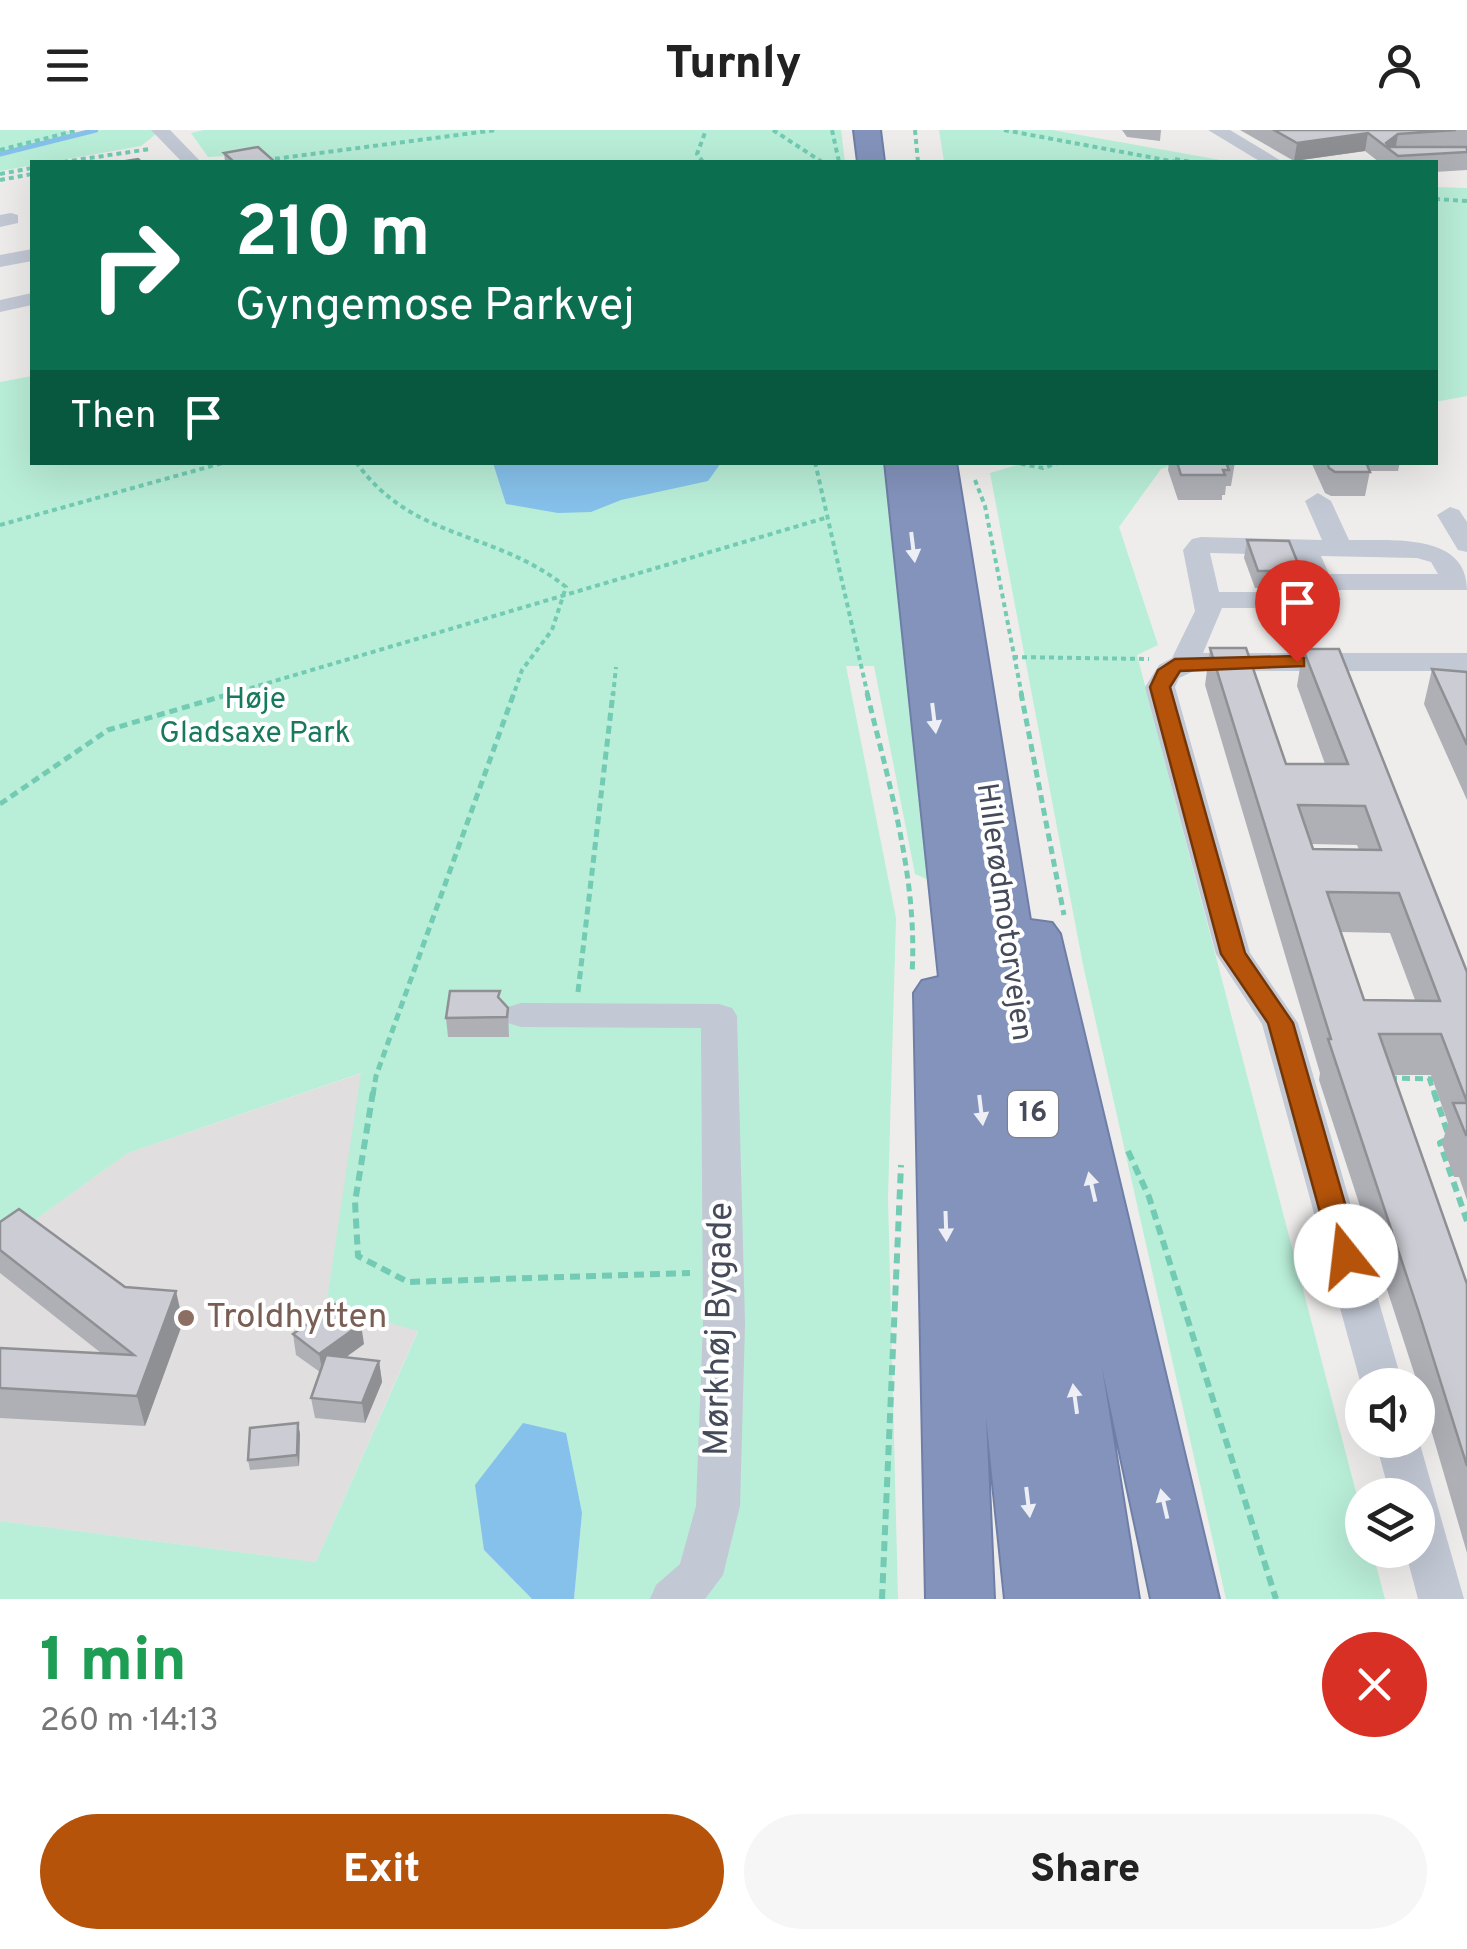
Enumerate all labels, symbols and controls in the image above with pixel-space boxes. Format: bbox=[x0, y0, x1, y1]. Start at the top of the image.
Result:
text: Turnly bbox=[665, 37, 802, 94]
icon: menu bbox=[40, 38, 95, 93]
icon: person bbox=[1372, 38, 1427, 93]
text: 210 m bbox=[235, 192, 431, 281]
icon: right bbox=[70, 200, 200, 330]
text: Gyngemose Parkvej bbox=[235, 279, 635, 336]
icon: arrive bbox=[176, 390, 231, 445]
text: Then bbox=[70, 393, 156, 442]
one-way arrow bbox=[906, 532, 922, 563]
pin bbox=[1255, 560, 1340, 663]
icon: arrive bbox=[1270, 575, 1325, 630]
park label: Høje Gladsaxe Park bbox=[159, 682, 351, 753]
one-way arrow bbox=[926, 703, 942, 735]
street label: Hillerødmotorvejen bbox=[967, 781, 1039, 1043]
road number: 16 bbox=[1008, 1091, 1058, 1137]
one-way arrow bbox=[973, 1095, 989, 1127]
one-way arrow bbox=[1084, 1171, 1100, 1202]
street label: Mørkhøj Bygade bbox=[696, 1202, 744, 1456]
position arrow bbox=[1294, 1204, 1398, 1308]
one-way arrow bbox=[939, 1211, 955, 1243]
place label: Troldhytten bbox=[206, 1296, 387, 1340]
marker: Troldhytten bbox=[175, 1307, 197, 1329]
map controls bbox=[1345, 1368, 1435, 1568]
button: sound bbox=[1345, 1368, 1435, 1458]
one-way arrow bbox=[1067, 1382, 1083, 1414]
button: layers bbox=[1345, 1478, 1435, 1568]
one-way arrow bbox=[1020, 1487, 1036, 1519]
one-way arrow bbox=[1156, 1488, 1171, 1519]
text: 1 min bbox=[40, 1626, 187, 1702]
button: close bbox=[1322, 1632, 1427, 1737]
text: 260 m · 14:13 bbox=[40, 1702, 218, 1742]
button: Exit bbox=[40, 1814, 724, 1929]
button: Share bbox=[744, 1814, 1427, 1929]

